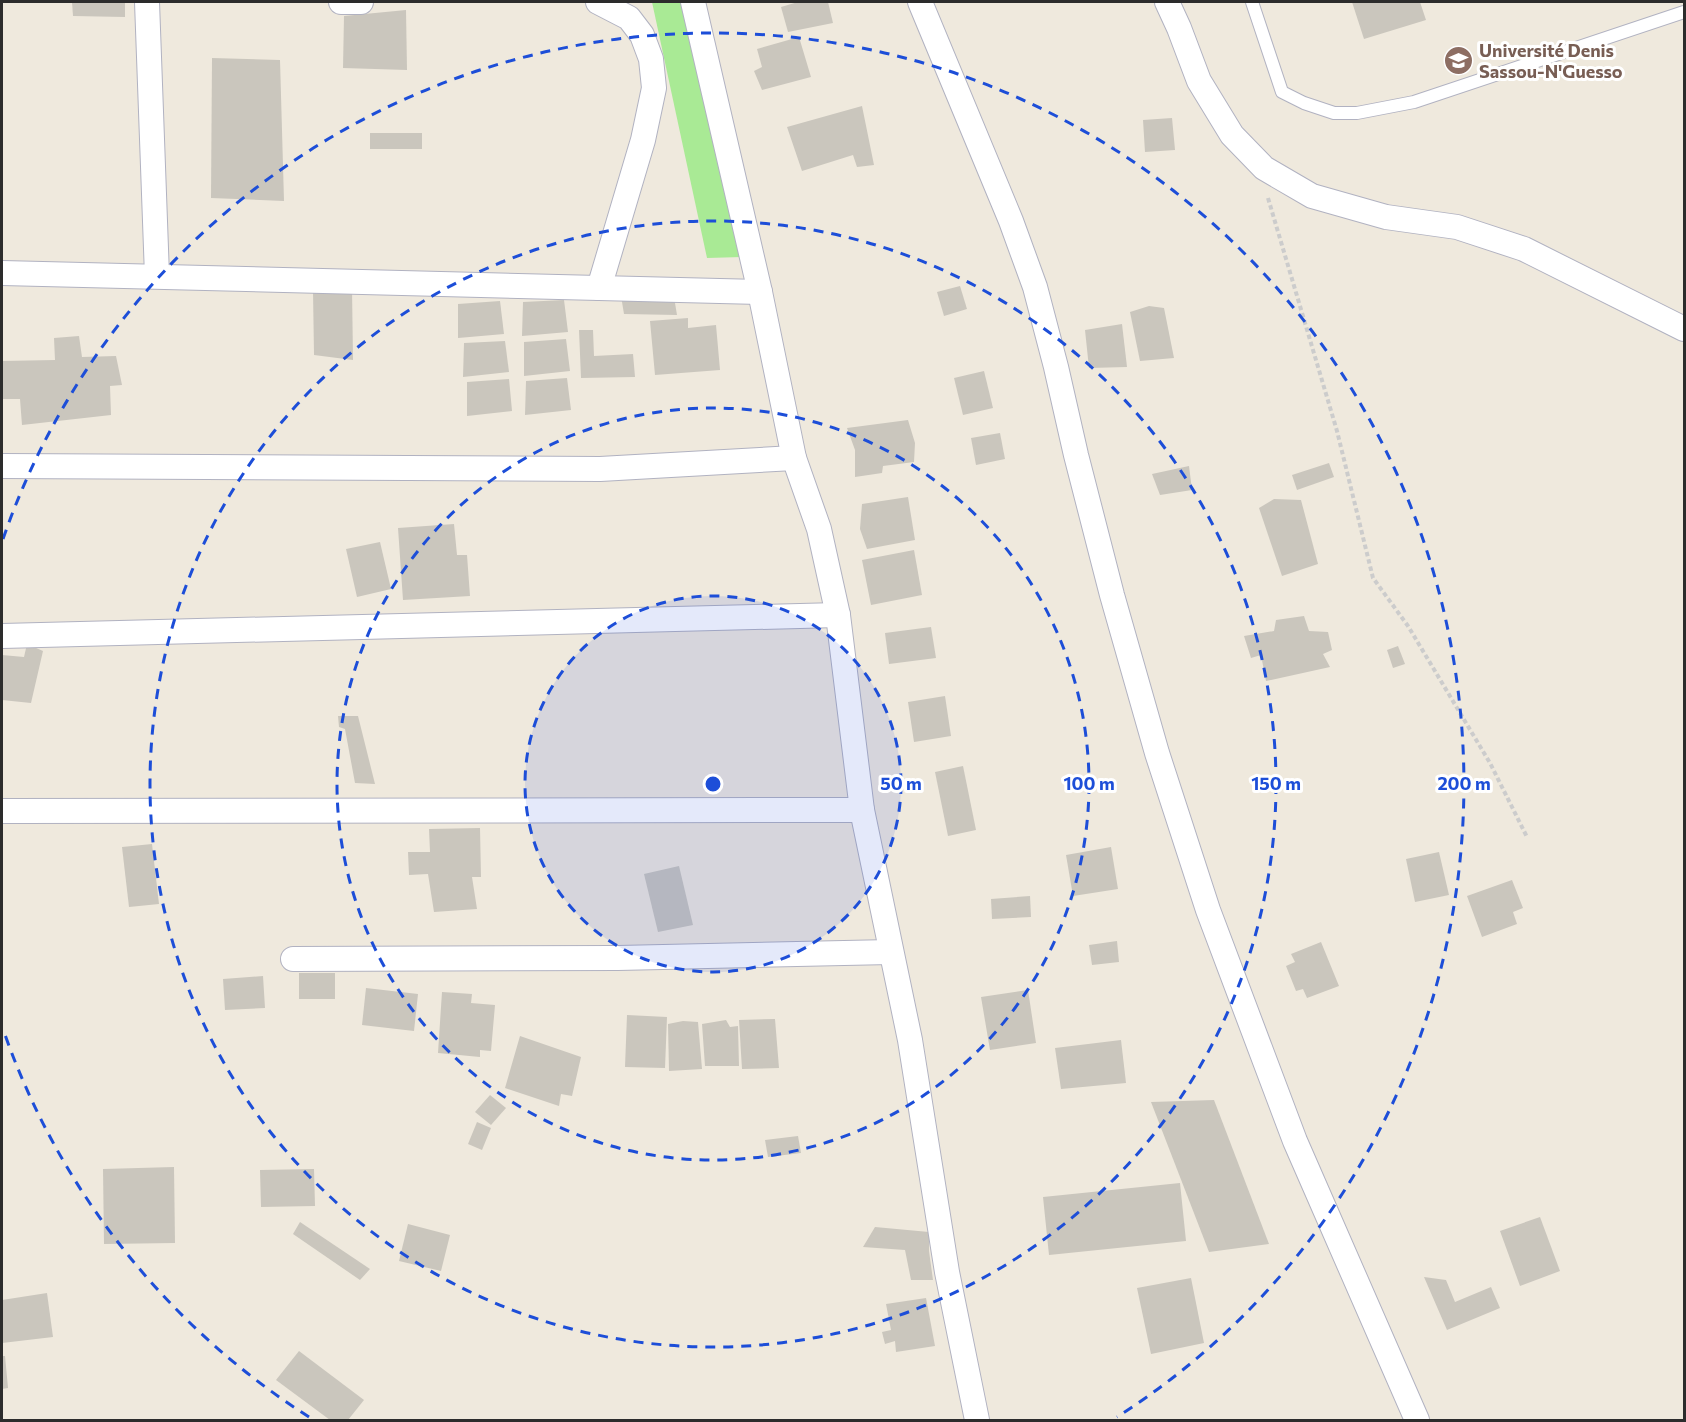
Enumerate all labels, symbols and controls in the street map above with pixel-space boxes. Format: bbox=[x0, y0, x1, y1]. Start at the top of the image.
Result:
place label: Université Denis Sassou-N'Guesso bbox=[1479, 39, 1623, 82]
school or university icon: Université Denis Sassou-N'Guesso bbox=[1442, 45, 1474, 77]
text: 50 m bbox=[880, 772, 922, 794]
text: 100 m bbox=[1063, 772, 1115, 794]
text: 150 m bbox=[1251, 772, 1301, 794]
text: 200 m bbox=[1437, 772, 1491, 794]
centre of rings bbox=[703, 774, 723, 794]

